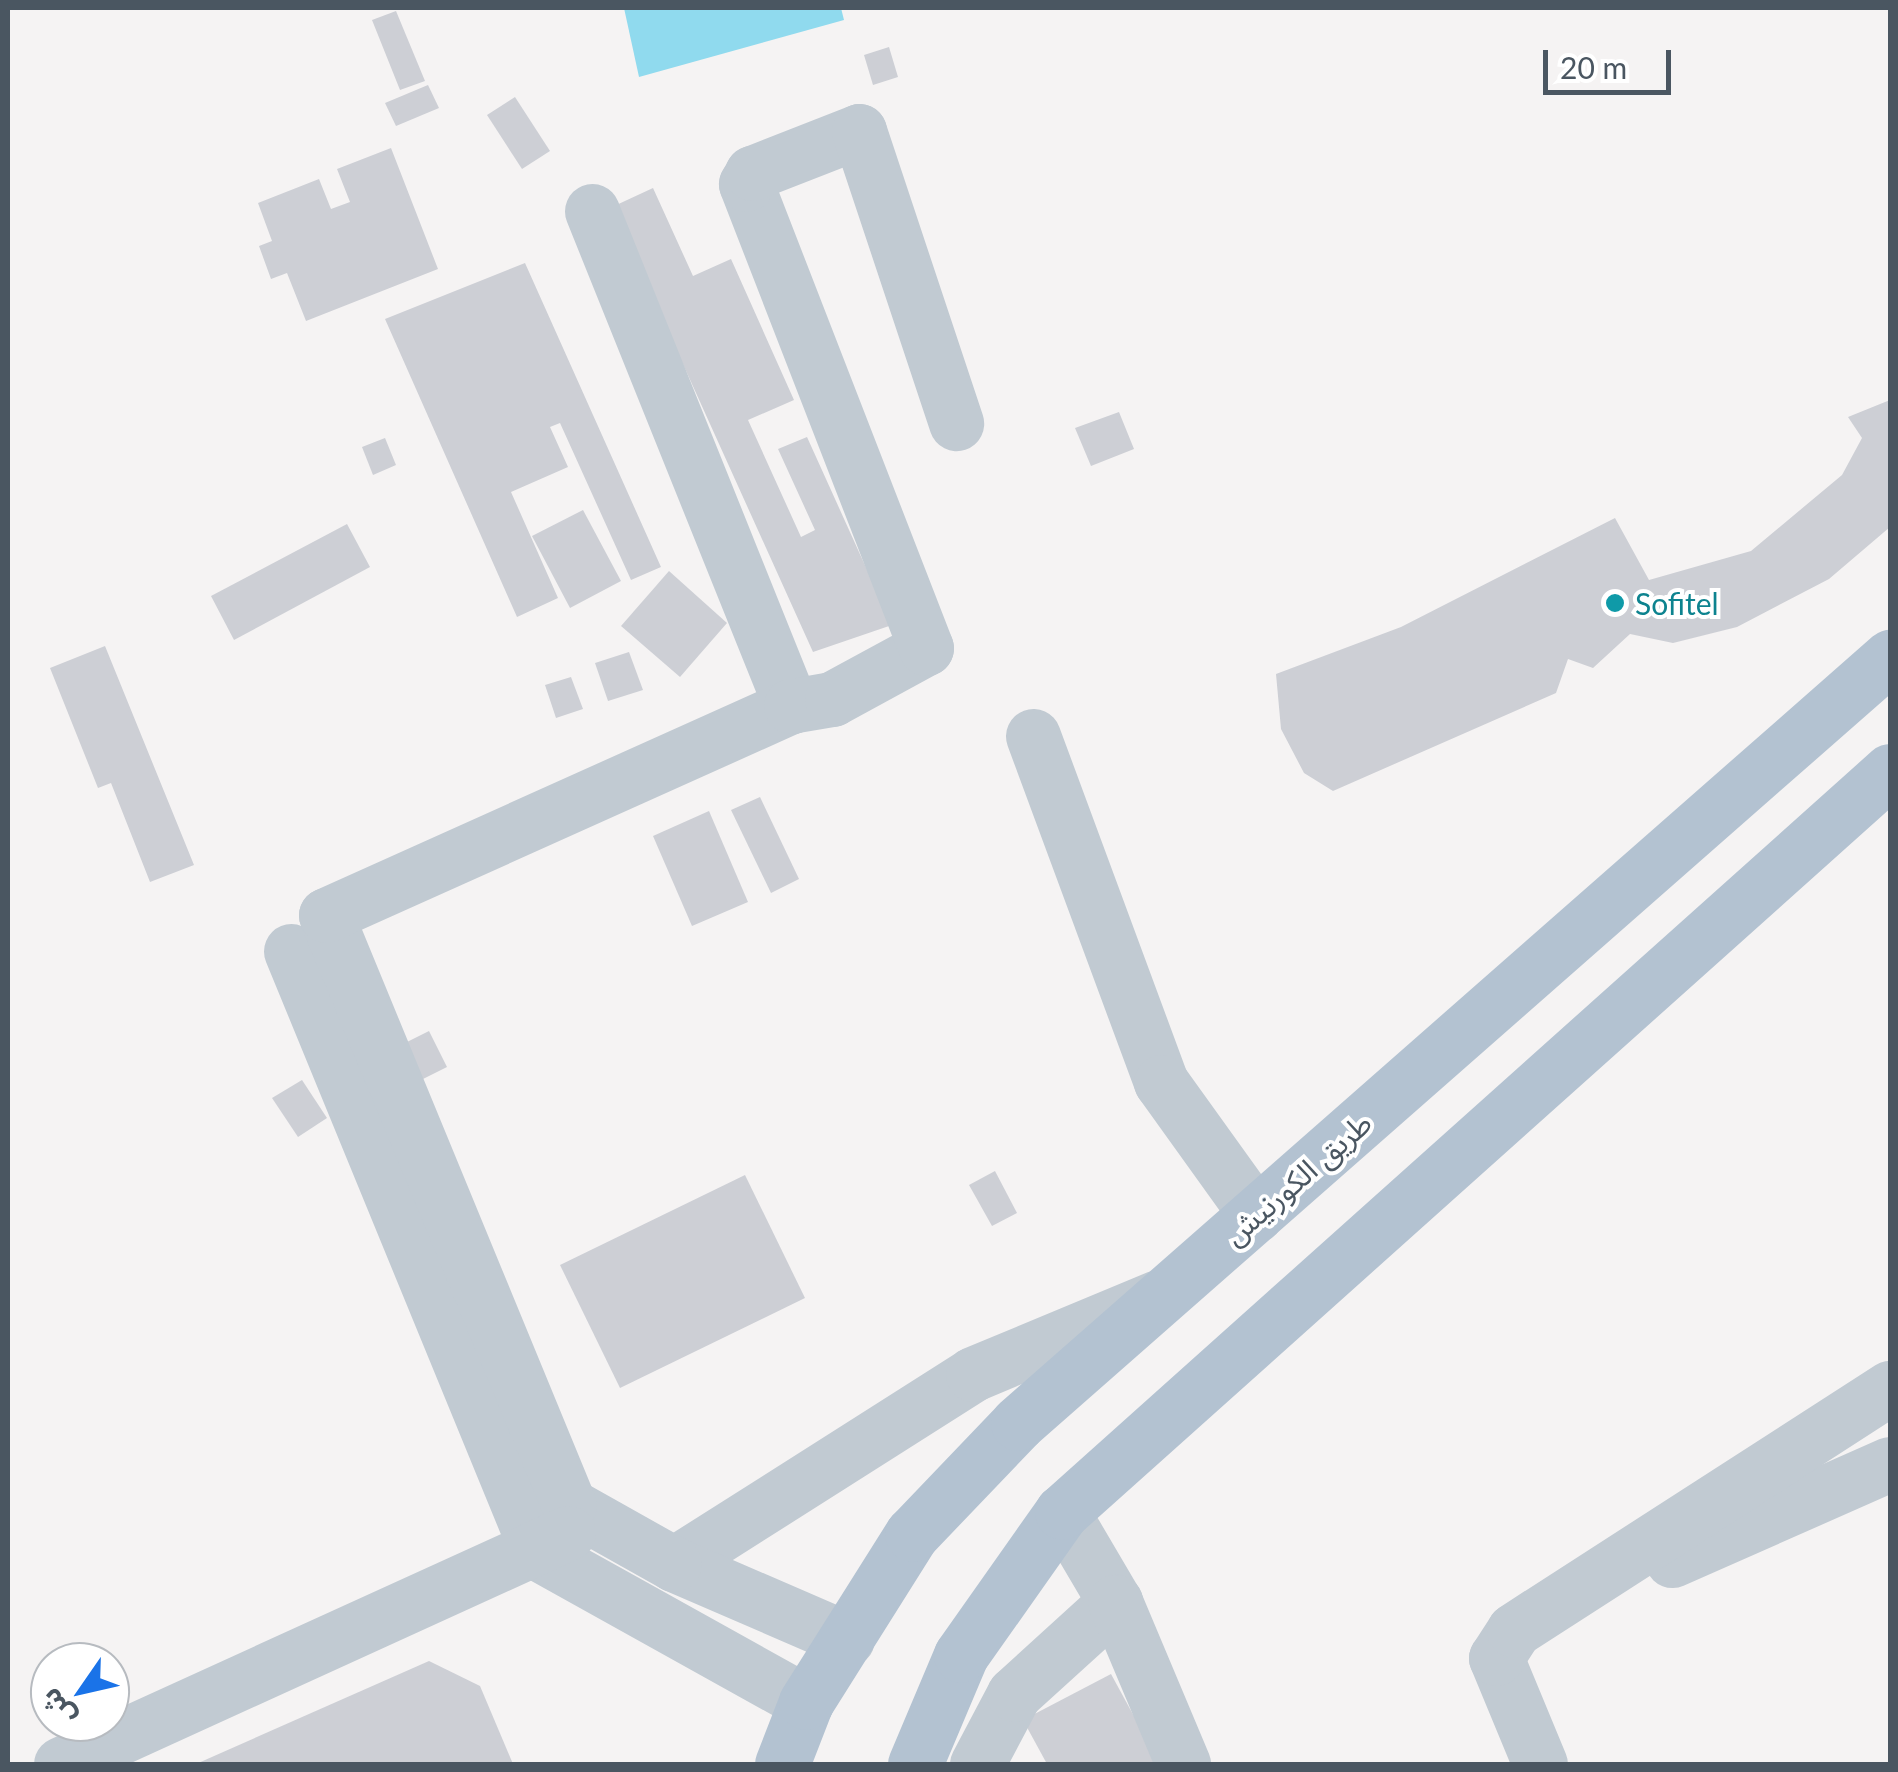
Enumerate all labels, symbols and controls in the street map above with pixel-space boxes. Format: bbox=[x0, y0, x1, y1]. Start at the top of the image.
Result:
scale bar bbox=[1548, 30, 1676, 92]
text: 20 m bbox=[1560, 49, 1627, 85]
place label: Sofitel bbox=[1635, 585, 1719, 621]
marker: Sofitel bbox=[1604, 592, 1626, 614]
street label: طريق الكورنيش bbox=[1216, 1104, 1378, 1252]
north arrow bbox=[30, 1642, 130, 1742]
text: ش bbox=[32, 1682, 82, 1733]

